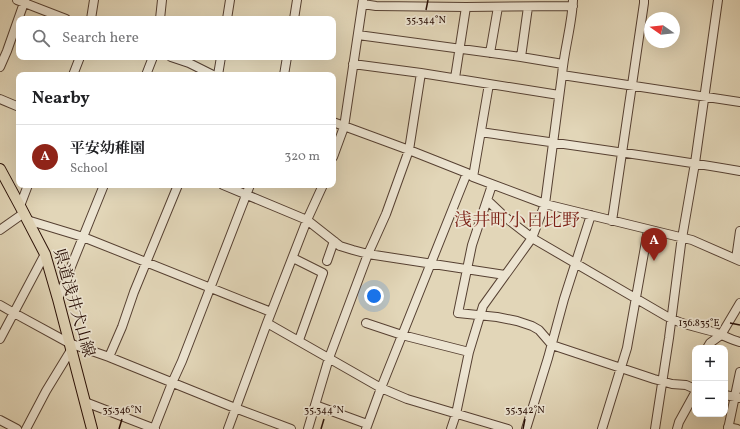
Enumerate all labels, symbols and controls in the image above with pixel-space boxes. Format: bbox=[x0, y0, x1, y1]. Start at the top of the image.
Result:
north arrow bbox=[644, 12, 680, 48]
text: 35.344°N bbox=[406, 13, 446, 27]
search box bbox=[16, 16, 336, 60]
icon: search bbox=[30, 27, 52, 49]
text: Search here bbox=[62, 28, 139, 49]
text: Nearby bbox=[32, 87, 90, 110]
text: 平安幼稚園 bbox=[70, 139, 145, 160]
text: A bbox=[40, 148, 50, 166]
text: 320 m bbox=[285, 148, 320, 166]
text: School bbox=[70, 160, 108, 178]
district label: 浅井町小日比野 bbox=[454, 209, 580, 234]
pin: A bbox=[641, 228, 667, 261]
street label: 県道浅井犬山線 bbox=[47, 246, 99, 360]
your location bbox=[364, 286, 384, 306]
text: 136.835°E bbox=[678, 316, 720, 330]
map controls bbox=[692, 345, 728, 417]
button: + bbox=[692, 345, 728, 381]
button: − bbox=[692, 381, 728, 417]
text: 35.346°N bbox=[102, 403, 142, 417]
text: 35.344°N bbox=[304, 403, 344, 417]
text: 35.342°N bbox=[505, 403, 545, 417]

